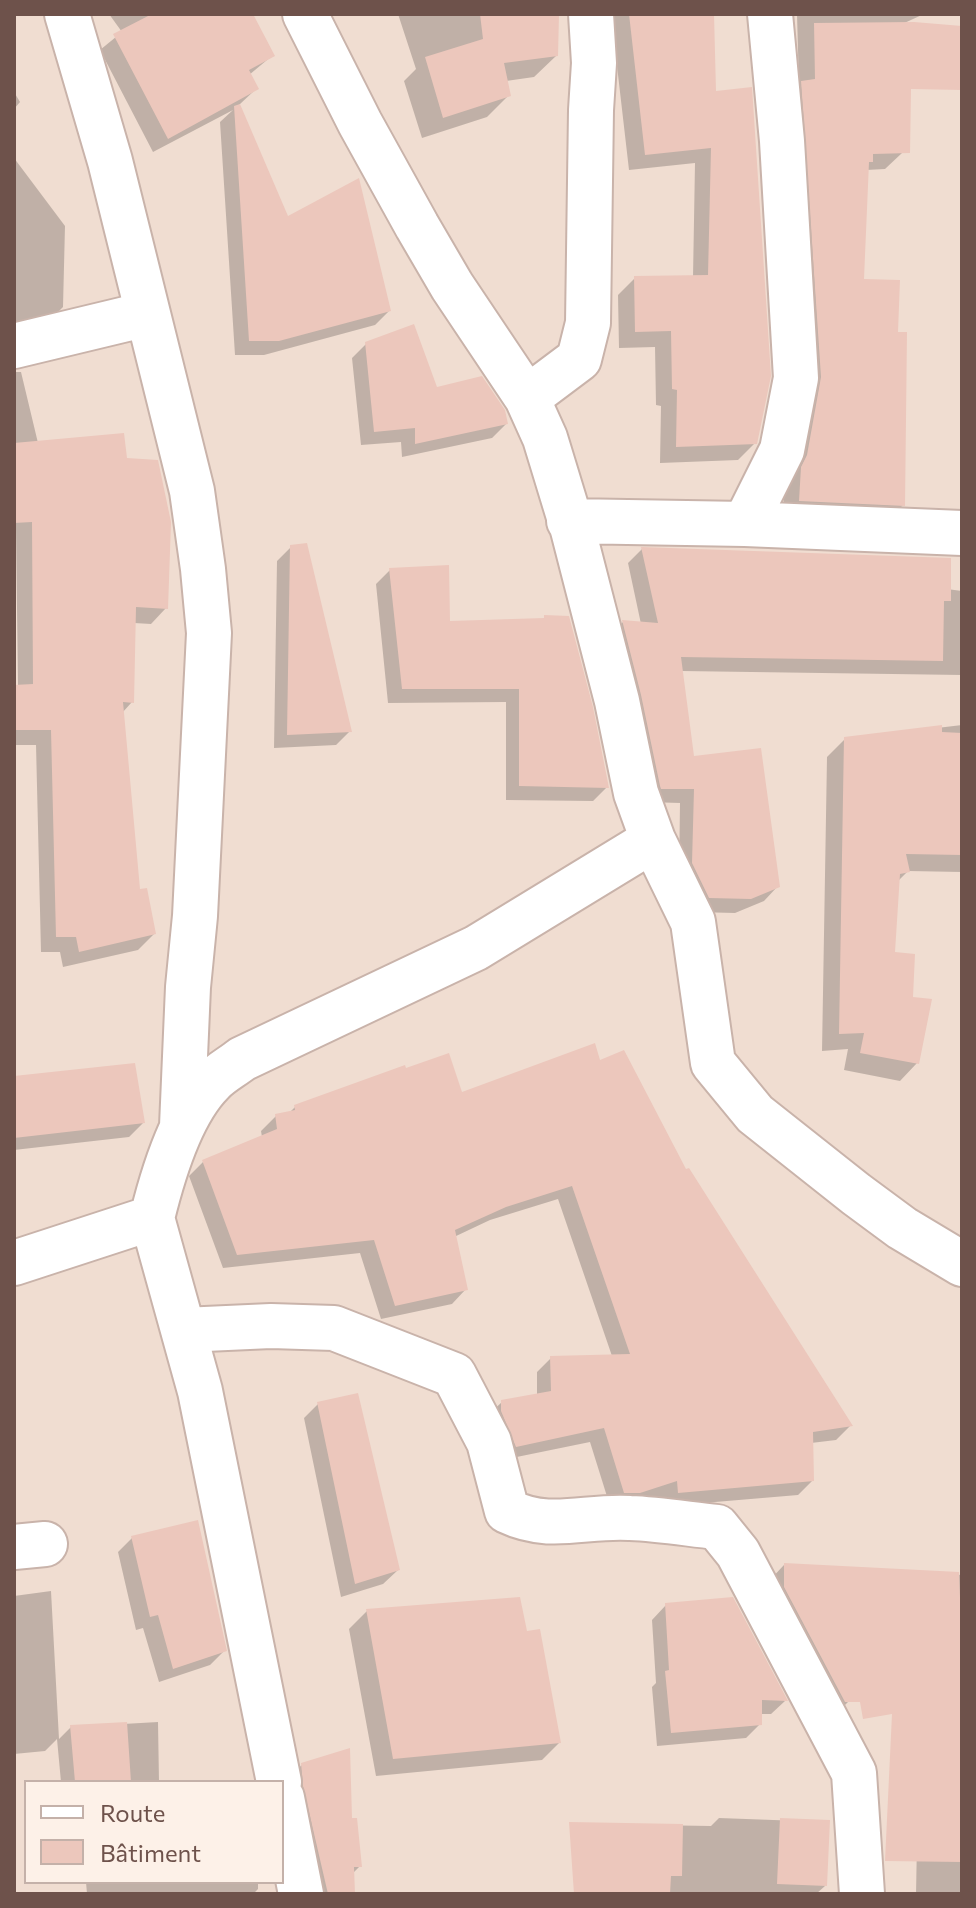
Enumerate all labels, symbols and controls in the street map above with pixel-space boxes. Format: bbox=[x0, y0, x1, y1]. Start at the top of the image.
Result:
legend bbox=[24, 1780, 284, 1884]
text: Route bbox=[100, 1798, 165, 1827]
text: Bâtiment bbox=[100, 1838, 201, 1867]

